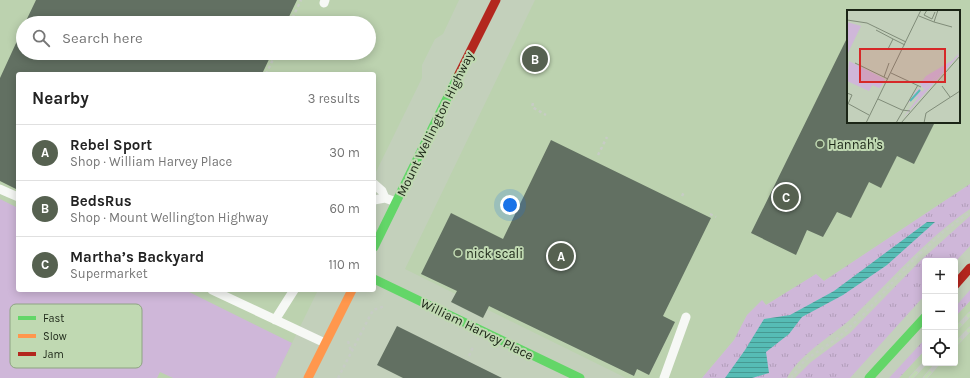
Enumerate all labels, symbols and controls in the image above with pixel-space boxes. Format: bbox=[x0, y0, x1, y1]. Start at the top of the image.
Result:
inset map bbox=[847, 10, 960, 123]
search box bbox=[16, 16, 376, 60]
icon: search bbox=[30, 27, 52, 49]
text: Search here bbox=[62, 29, 143, 47]
pin: B bbox=[522, 44, 548, 74]
street label: Mount Wellington Highway bbox=[393, 49, 477, 199]
text: Nearby bbox=[32, 88, 89, 108]
text: 3 results bbox=[308, 91, 360, 106]
text: Rebel Sport bbox=[70, 136, 152, 154]
place label: Hannah's bbox=[828, 137, 883, 152]
marker: Hannah's bbox=[815, 139, 825, 149]
text: A bbox=[41, 145, 49, 160]
text: 30 m bbox=[329, 145, 360, 160]
text: Shop · William Harvey Place bbox=[70, 154, 232, 169]
pin: C bbox=[773, 182, 799, 212]
text: BedsRus bbox=[70, 192, 132, 210]
your location bbox=[500, 195, 520, 215]
text: B bbox=[41, 201, 49, 216]
text: 60 m bbox=[330, 201, 360, 216]
text: Shop · Mount Wellington Highway bbox=[70, 210, 268, 225]
pin: A bbox=[548, 241, 574, 271]
place label: nick scali bbox=[466, 246, 523, 261]
text: Martha’s Backyard bbox=[70, 248, 204, 266]
marker: nick scali bbox=[453, 248, 463, 258]
text: C bbox=[41, 257, 49, 272]
text: 110 m bbox=[328, 257, 360, 272]
map controls bbox=[922, 258, 958, 366]
button: + bbox=[922, 258, 958, 294]
text: Supermarket bbox=[70, 266, 148, 281]
button: − bbox=[922, 294, 958, 330]
street label: William Harvey Place bbox=[418, 295, 536, 363]
legend bbox=[10, 304, 142, 368]
text: Fast bbox=[43, 312, 64, 325]
text: Slow bbox=[43, 330, 67, 343]
button: locate bbox=[922, 330, 958, 366]
text: Jam bbox=[43, 348, 64, 361]

